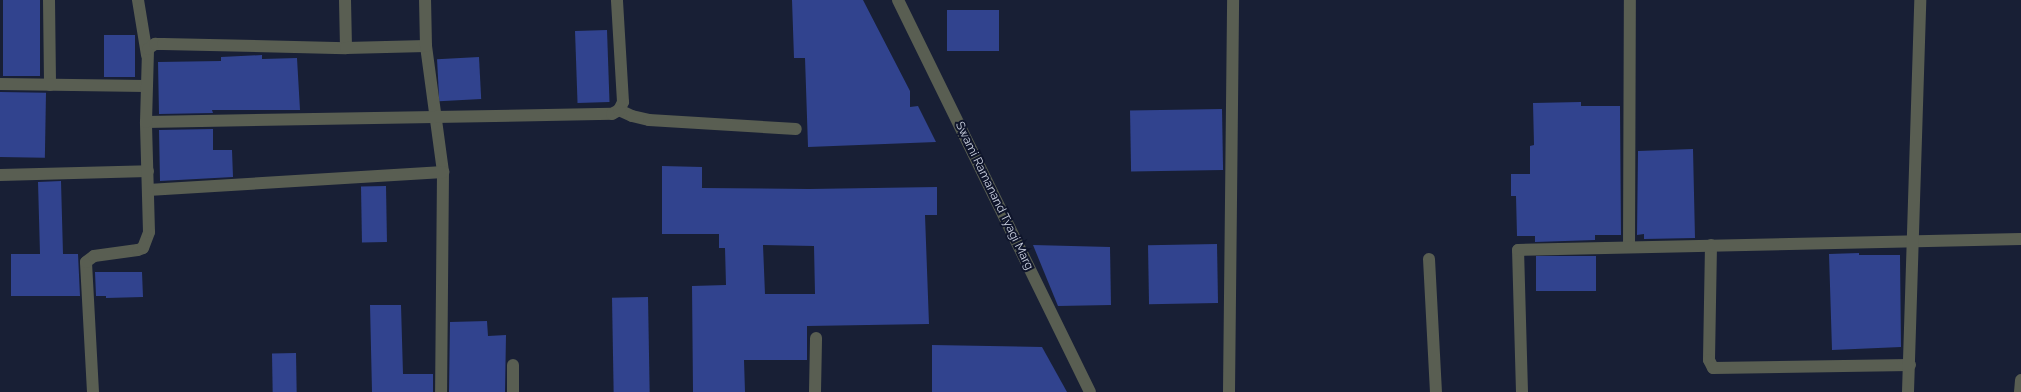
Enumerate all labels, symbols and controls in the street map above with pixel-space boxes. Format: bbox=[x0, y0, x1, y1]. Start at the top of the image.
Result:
street label: Swami Ramanand Tyagi Marg bbox=[952, 119, 1036, 273]

